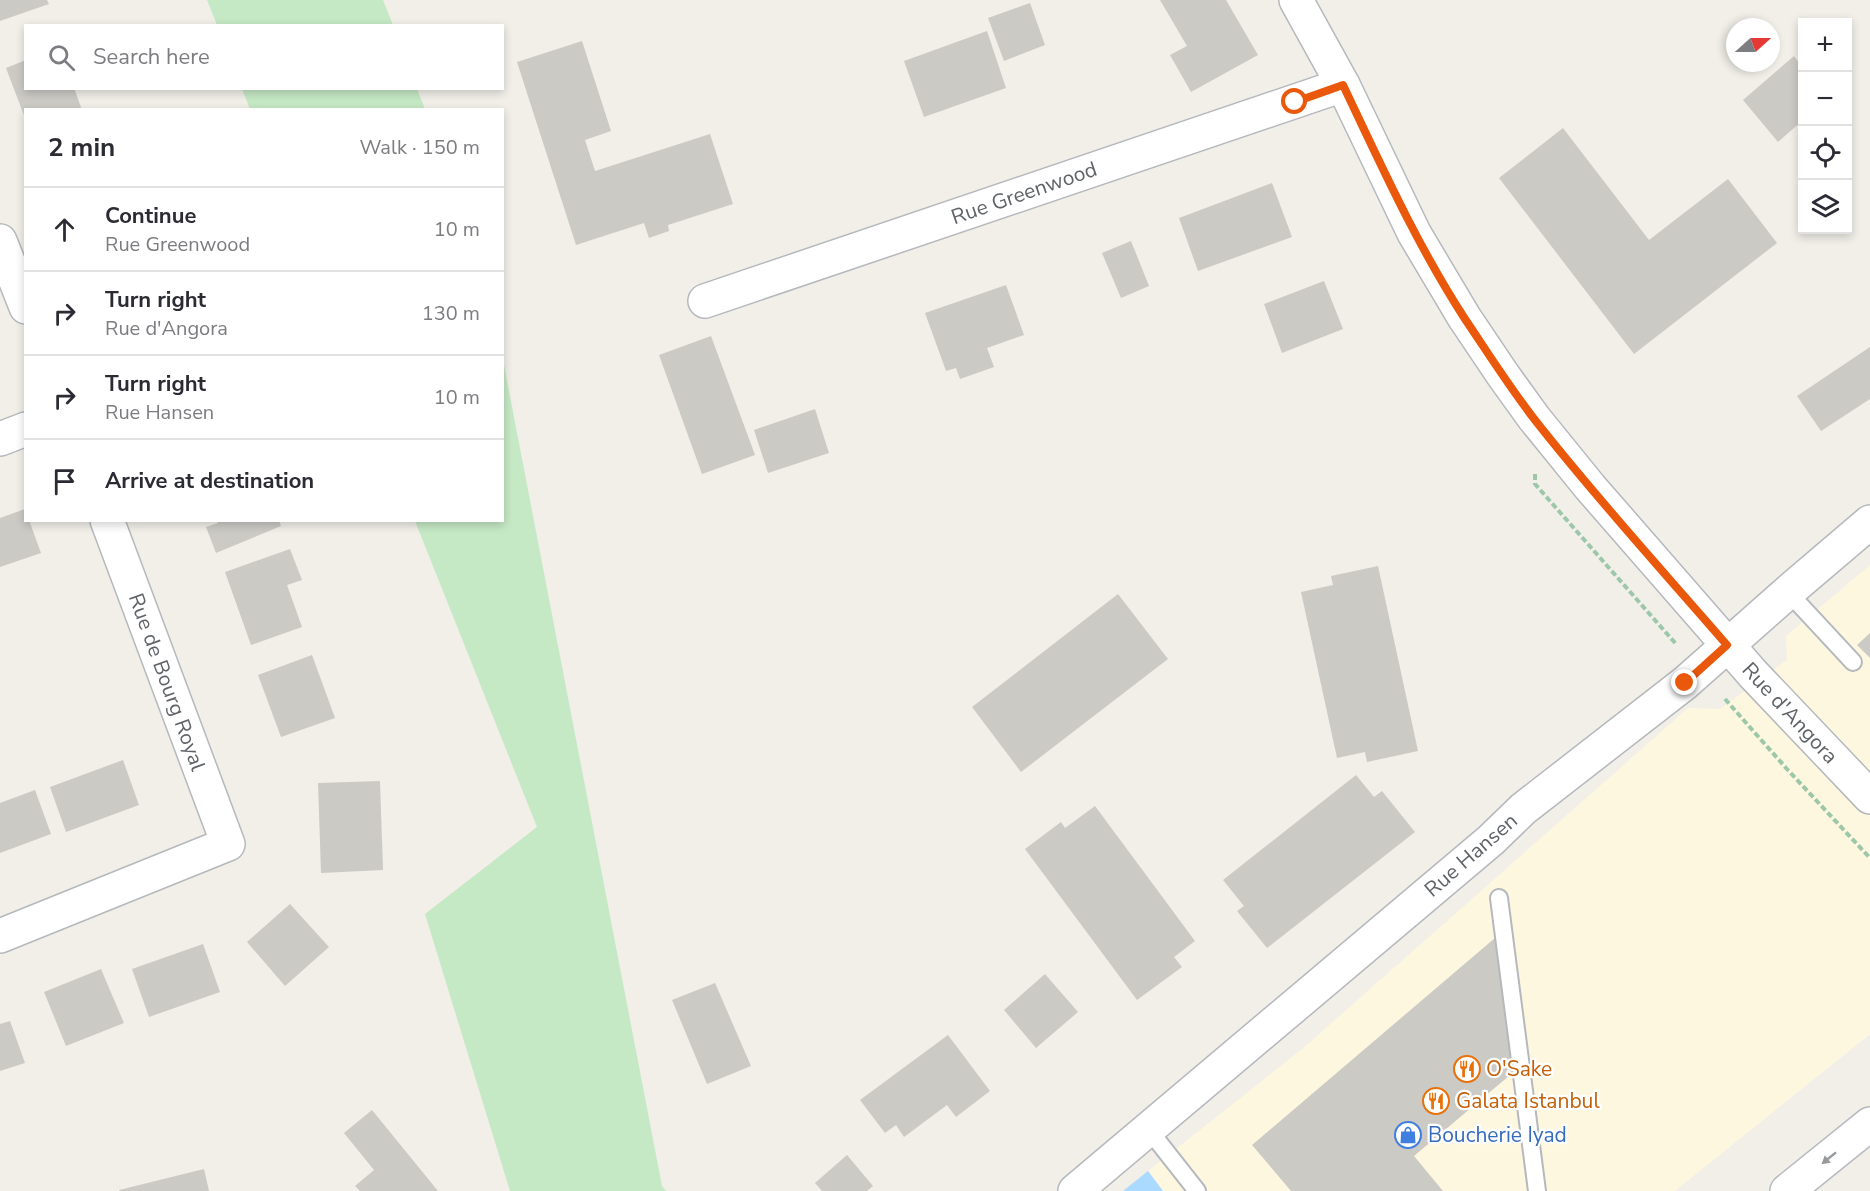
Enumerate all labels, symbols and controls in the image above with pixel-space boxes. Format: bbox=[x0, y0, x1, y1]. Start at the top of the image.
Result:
north arrow bbox=[1726, 18, 1780, 72]
map controls bbox=[1798, 18, 1852, 234]
button: + bbox=[1798, 18, 1852, 72]
search box bbox=[24, 24, 504, 90]
icon: search bbox=[45, 41, 78, 74]
text: Search here bbox=[93, 42, 210, 72]
button: − bbox=[1798, 72, 1852, 126]
route start bbox=[1281, 88, 1307, 114]
button: locate bbox=[1798, 126, 1852, 180]
text: 2 min bbox=[48, 130, 115, 165]
text: Walk · 150 m bbox=[360, 134, 480, 161]
street label: Rue Greenwood bbox=[947, 155, 1101, 231]
button: layers bbox=[1798, 180, 1852, 234]
text: Continue bbox=[105, 201, 196, 231]
icon: ahead bbox=[48, 213, 81, 246]
text: 10 m bbox=[434, 216, 480, 243]
text: Rue Greenwood bbox=[105, 231, 250, 258]
text: Turn right bbox=[105, 285, 206, 315]
icon: right bbox=[48, 297, 81, 330]
text: 130 m bbox=[422, 300, 480, 327]
text: Rue d'Angora bbox=[105, 315, 228, 342]
text: Turn right bbox=[105, 369, 206, 399]
icon: right bbox=[48, 381, 81, 414]
text: 10 m bbox=[434, 384, 480, 411]
text: Rue Hansen bbox=[105, 399, 214, 426]
icon: arrive bbox=[48, 465, 81, 498]
text: Arrive at destination bbox=[105, 466, 314, 496]
street label: Rue de Bourg Royal bbox=[122, 589, 212, 775]
street label: Rue d'Angora bbox=[1736, 656, 1844, 770]
route end bbox=[1671, 669, 1697, 695]
street label: Rue Hansen bbox=[1419, 807, 1523, 903]
restaurant icon: O'Sake bbox=[1452, 1054, 1482, 1084]
place label: O'Sake bbox=[1486, 1055, 1552, 1083]
restaurant icon: Galata Istanbul bbox=[1421, 1086, 1451, 1116]
place label: Galata Istanbul bbox=[1456, 1087, 1600, 1115]
shop icon: Boucherie Iyad bbox=[1393, 1120, 1423, 1150]
place label: Boucherie Iyad bbox=[1428, 1121, 1567, 1149]
one-way arrow bbox=[1821, 1151, 1837, 1164]

